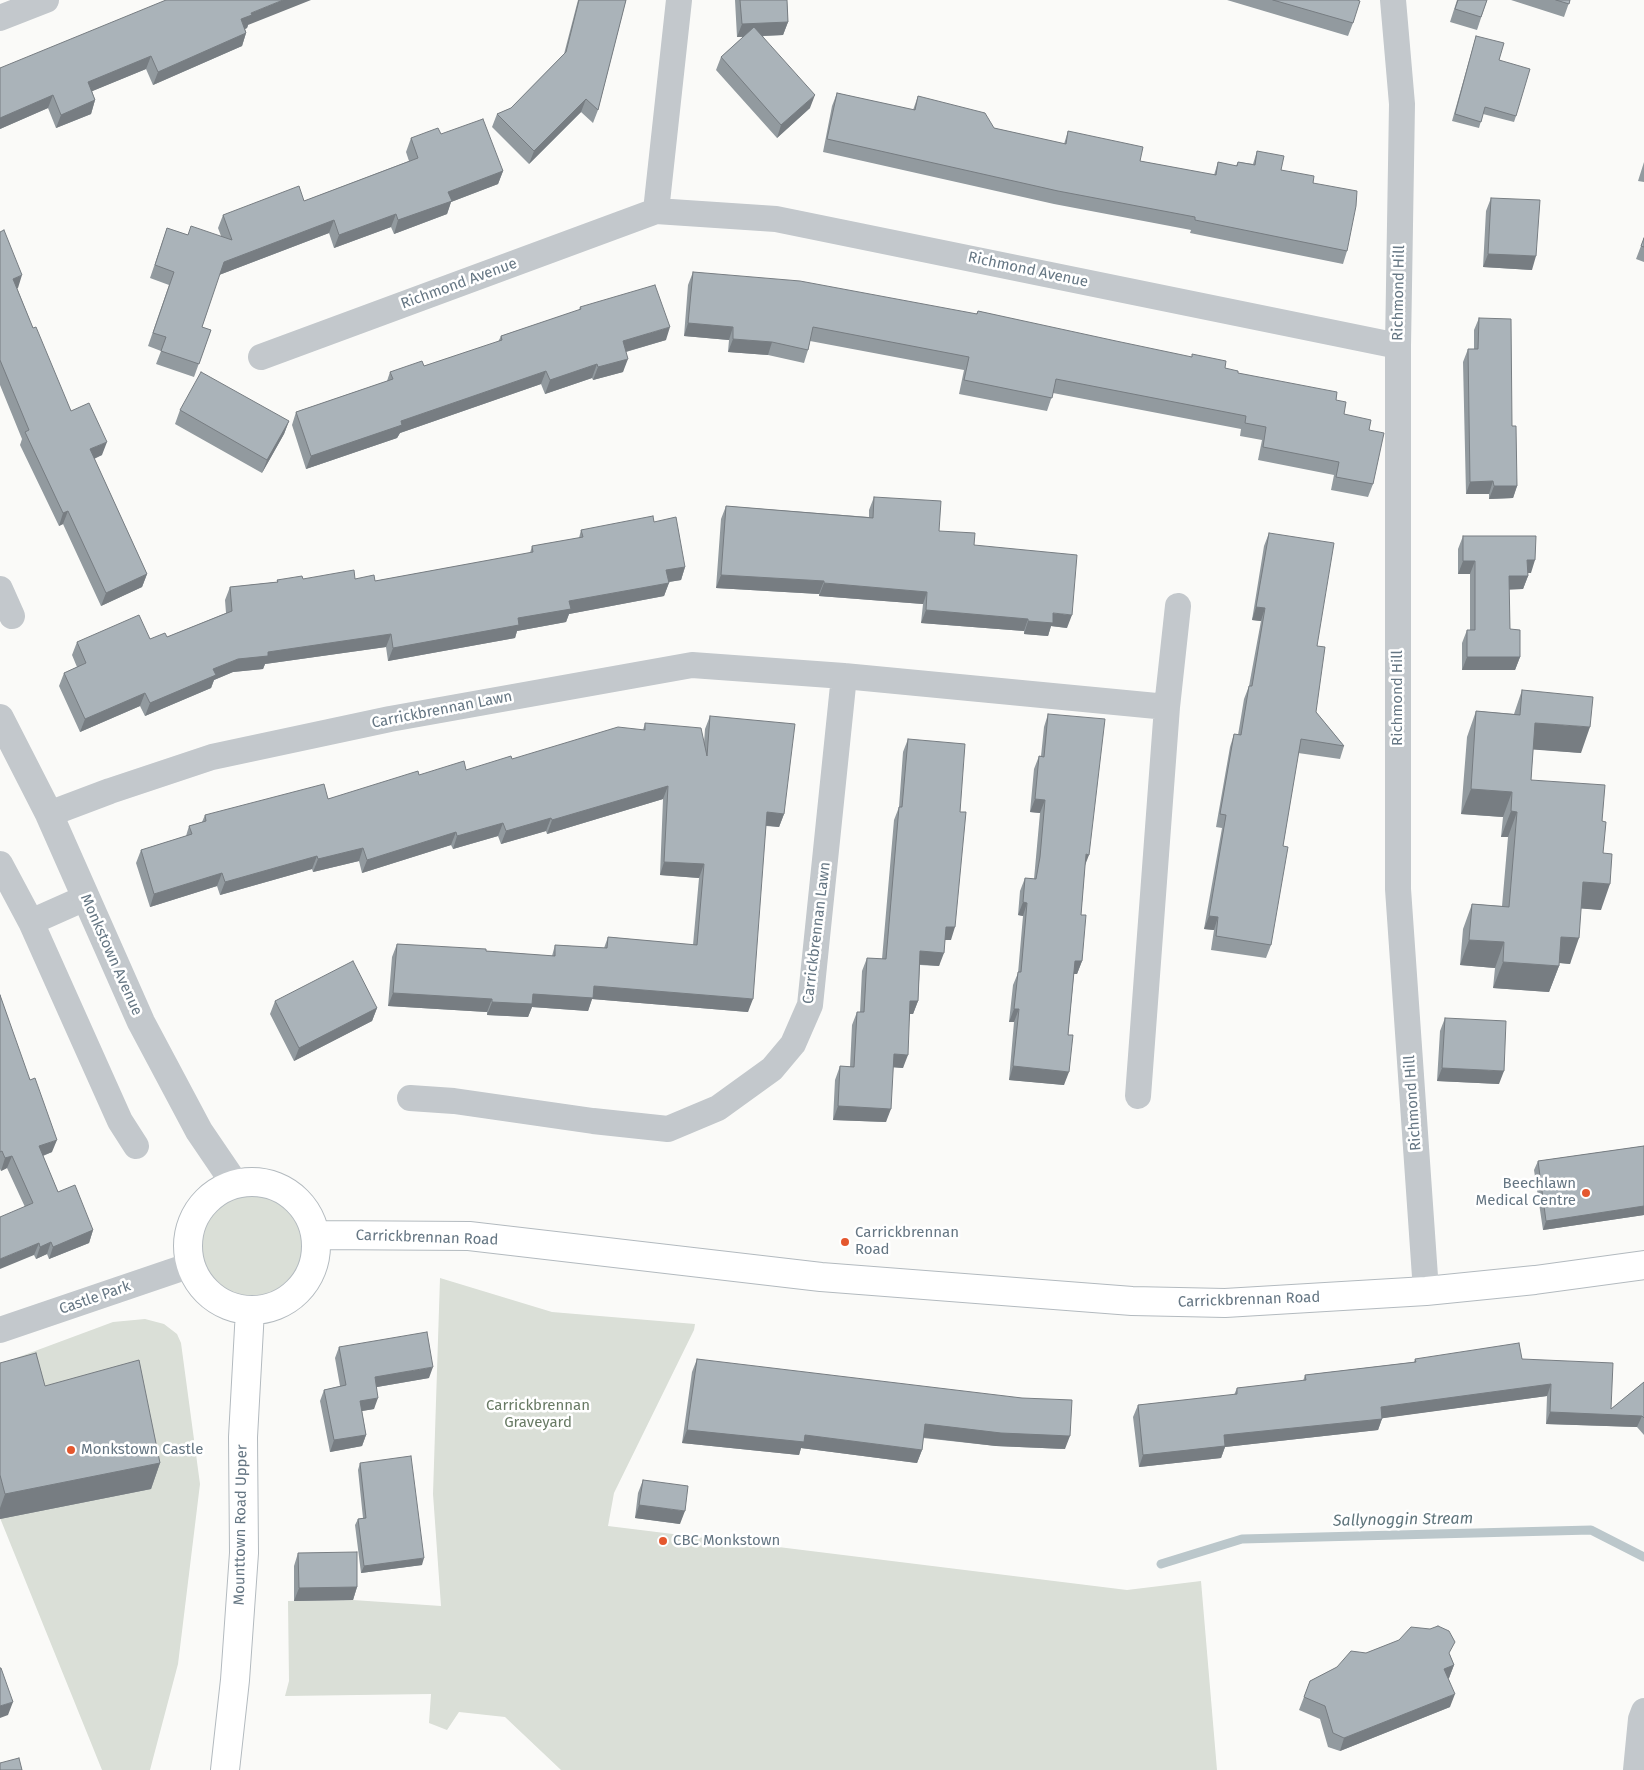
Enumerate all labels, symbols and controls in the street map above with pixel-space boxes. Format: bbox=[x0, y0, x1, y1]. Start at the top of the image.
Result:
street label: Richmond Hill bbox=[1389, 245, 1409, 341]
street label: Richmond Avenue bbox=[966, 248, 1090, 292]
street label: Richmond Avenue bbox=[398, 255, 520, 313]
street label: Richmond Hill bbox=[1389, 650, 1407, 746]
street label: Carrickbrennan Lawn bbox=[370, 688, 514, 732]
street label: Carrickbrennan Lawn bbox=[799, 861, 835, 1005]
street label: Monkstown Avenue bbox=[76, 891, 146, 1019]
street label: Richmond Hill bbox=[1401, 1055, 1425, 1151]
place label: Beechlawn Medical Centre bbox=[1476, 1175, 1576, 1210]
marker: Beechlawn Medical Centre bbox=[1580, 1187, 1592, 1199]
place label: Carrickbrennan Road bbox=[855, 1224, 959, 1259]
street label: Carrickbrennan Road bbox=[355, 1227, 499, 1249]
marker: Carrickbrennan Road bbox=[839, 1236, 851, 1248]
street label: Castle Park bbox=[57, 1277, 133, 1319]
street label: Carrickbrennan Road bbox=[1177, 1289, 1321, 1311]
park label: Carrickbrennan Graveyard bbox=[486, 1397, 590, 1432]
place label: Monkstown Castle bbox=[81, 1441, 203, 1459]
marker: Monkstown Castle bbox=[65, 1444, 77, 1456]
street label: Mounttown Road Upper bbox=[231, 1444, 251, 1606]
water label: Sallynoggin Stream bbox=[1333, 1509, 1473, 1531]
place label: CBC Monkstown bbox=[673, 1532, 780, 1550]
marker: CBC Monkstown bbox=[657, 1535, 669, 1547]

